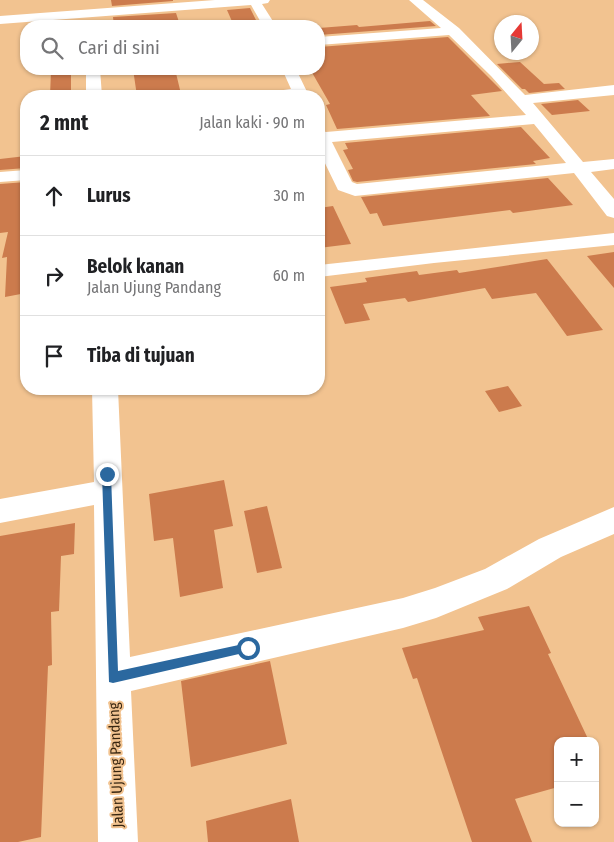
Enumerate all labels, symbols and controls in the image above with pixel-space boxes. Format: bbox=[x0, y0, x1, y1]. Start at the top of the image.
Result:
north arrow bbox=[494, 15, 539, 60]
search box bbox=[20, 20, 325, 75]
icon: search bbox=[38, 34, 66, 62]
text: Cari di sini bbox=[78, 36, 160, 59]
text: 2 mnt bbox=[40, 110, 89, 136]
text: Jalan kaki · 90 m bbox=[199, 113, 305, 132]
icon: ahead bbox=[40, 182, 68, 210]
text: Lurus bbox=[87, 184, 131, 207]
text: 30 m bbox=[273, 186, 305, 205]
text: Belok kanan bbox=[87, 255, 184, 278]
icon: right bbox=[40, 262, 68, 290]
text: 60 m bbox=[273, 266, 305, 285]
text: Jalan Ujung Pandang bbox=[87, 278, 221, 297]
icon: arrive bbox=[40, 342, 68, 370]
text: Tiba di tujuan bbox=[87, 344, 195, 367]
route end bbox=[96, 463, 119, 486]
route start bbox=[237, 637, 260, 660]
street label: Jalan Ujung Pandang bbox=[105, 702, 127, 828]
map controls bbox=[554, 737, 599, 827]
button: + bbox=[554, 737, 599, 782]
button: − bbox=[554, 782, 599, 827]

